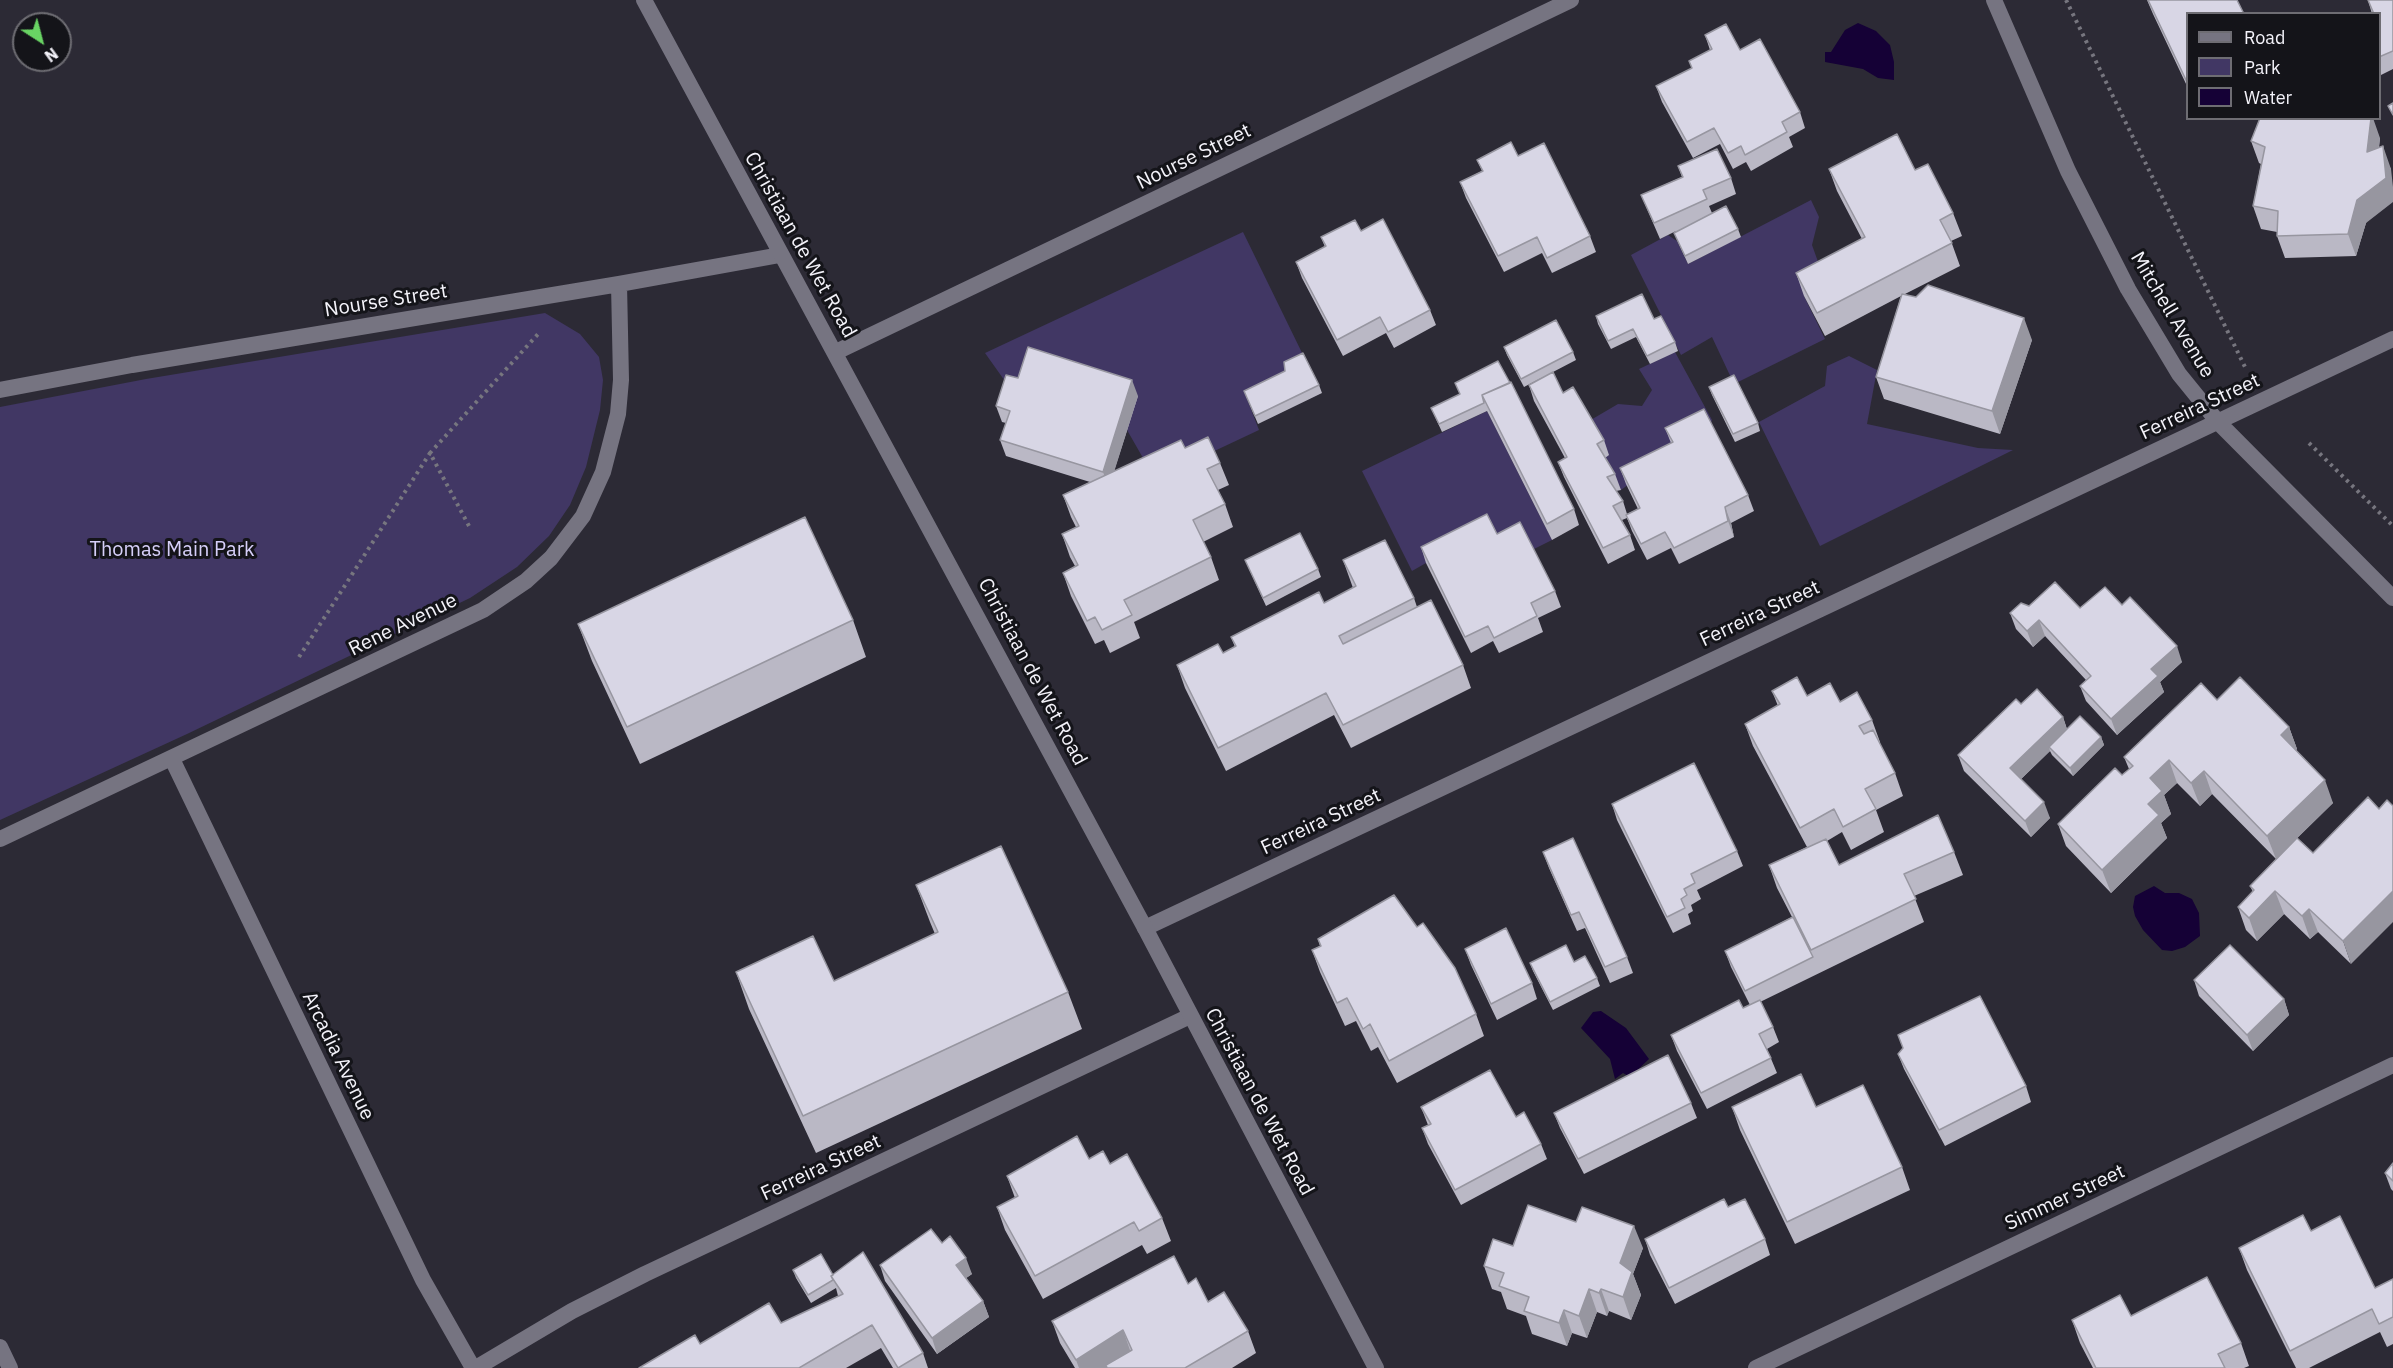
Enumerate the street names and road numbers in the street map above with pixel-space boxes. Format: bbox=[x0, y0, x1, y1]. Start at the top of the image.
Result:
street label: Nourse Street bbox=[1133, 119, 1255, 195]
street label: Christiaan de Wet Road bbox=[739, 148, 861, 342]
street label: Mitchell Avenue bbox=[2125, 248, 2219, 382]
street label: Nourse Street bbox=[323, 279, 449, 323]
street label: Ferreira Street bbox=[2136, 369, 2264, 445]
street label: Christiaan de Wet Road bbox=[972, 574, 1092, 770]
street label: Ferreira Street bbox=[1696, 576, 1824, 652]
street label: Rene Avenue bbox=[345, 588, 461, 662]
street label: Ferreira Street bbox=[1257, 784, 1385, 860]
street label: Arcadia Avenue bbox=[297, 988, 379, 1124]
street label: Christiaan de Wet Road bbox=[1199, 1004, 1319, 1200]
street label: Ferreira Street bbox=[757, 1130, 885, 1206]
street label: Simmer Street bbox=[2001, 1160, 2129, 1236]

